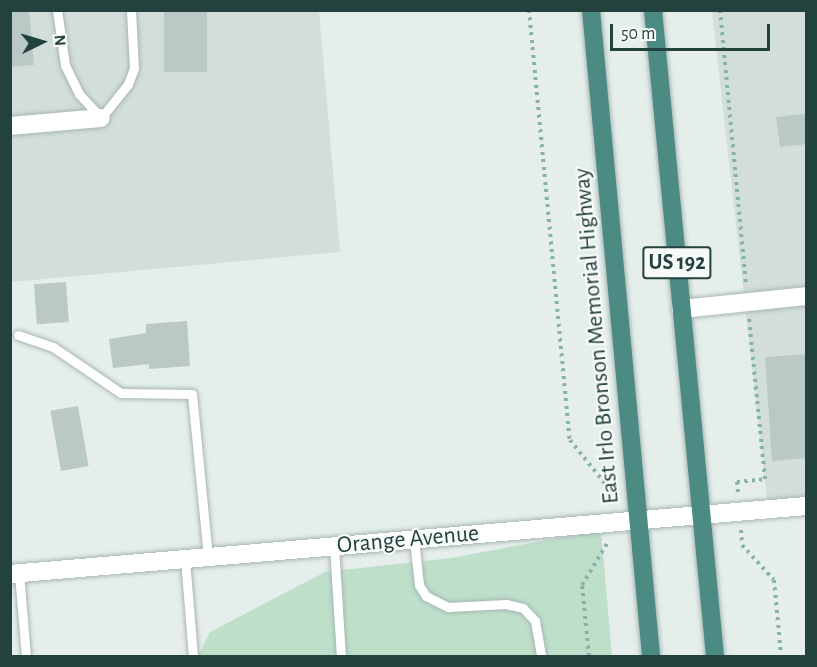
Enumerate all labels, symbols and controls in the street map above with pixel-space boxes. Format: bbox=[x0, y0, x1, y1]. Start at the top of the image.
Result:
north arrow bbox=[12, 12, 72, 72]
scale bar bbox=[613, 12, 774, 50]
text: 50 m bbox=[621, 25, 655, 43]
text: N bbox=[51, 34, 68, 47]
street label: East Irlo Bronson Memorial Highway bbox=[568, 167, 626, 505]
road number: US 192 bbox=[641, 244, 713, 282]
street label: Orange Avenue bbox=[336, 519, 480, 561]

